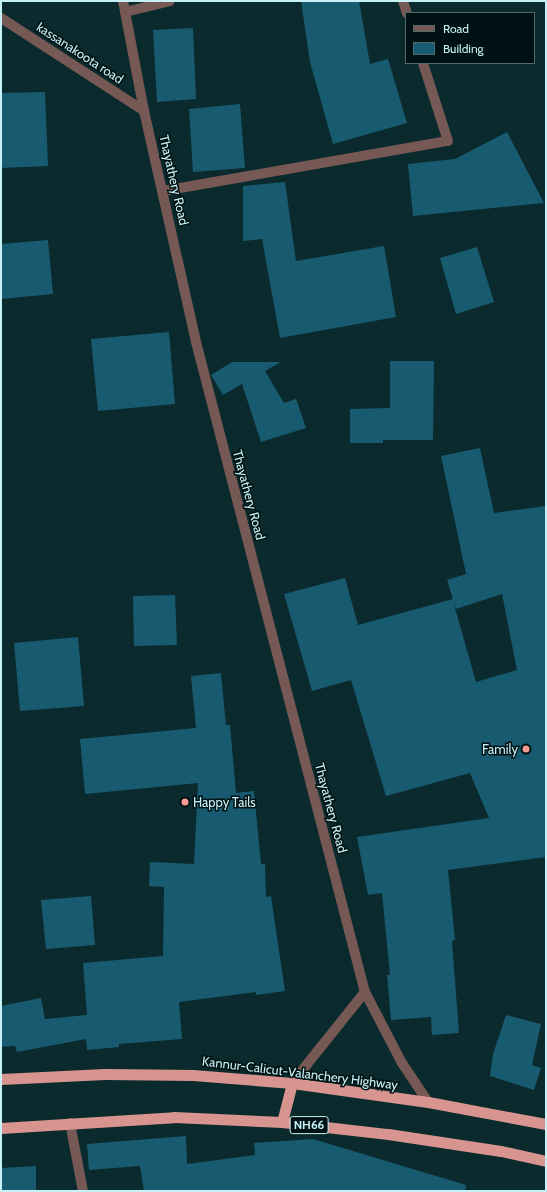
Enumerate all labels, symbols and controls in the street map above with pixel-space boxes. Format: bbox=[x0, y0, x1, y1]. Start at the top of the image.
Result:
legend bbox=[405, 12, 535, 64]
street label: kassanakoota road bbox=[34, 19, 126, 87]
text: Road bbox=[443, 21, 469, 36]
text: Building bbox=[443, 41, 484, 56]
street label: Thayathery Road bbox=[156, 133, 192, 227]
street label: Thayathery Road bbox=[230, 448, 268, 542]
place label: Family bbox=[482, 741, 518, 757]
marker: Family bbox=[521, 744, 531, 754]
street label: Thayathery Road bbox=[312, 761, 350, 855]
place label: Happy Tails bbox=[193, 794, 256, 810]
marker: Happy Tails bbox=[180, 797, 190, 807]
street label: Kannur-Calicut-Valanchery Highway bbox=[201, 1053, 399, 1093]
road number: NH66 bbox=[289, 1115, 329, 1135]

